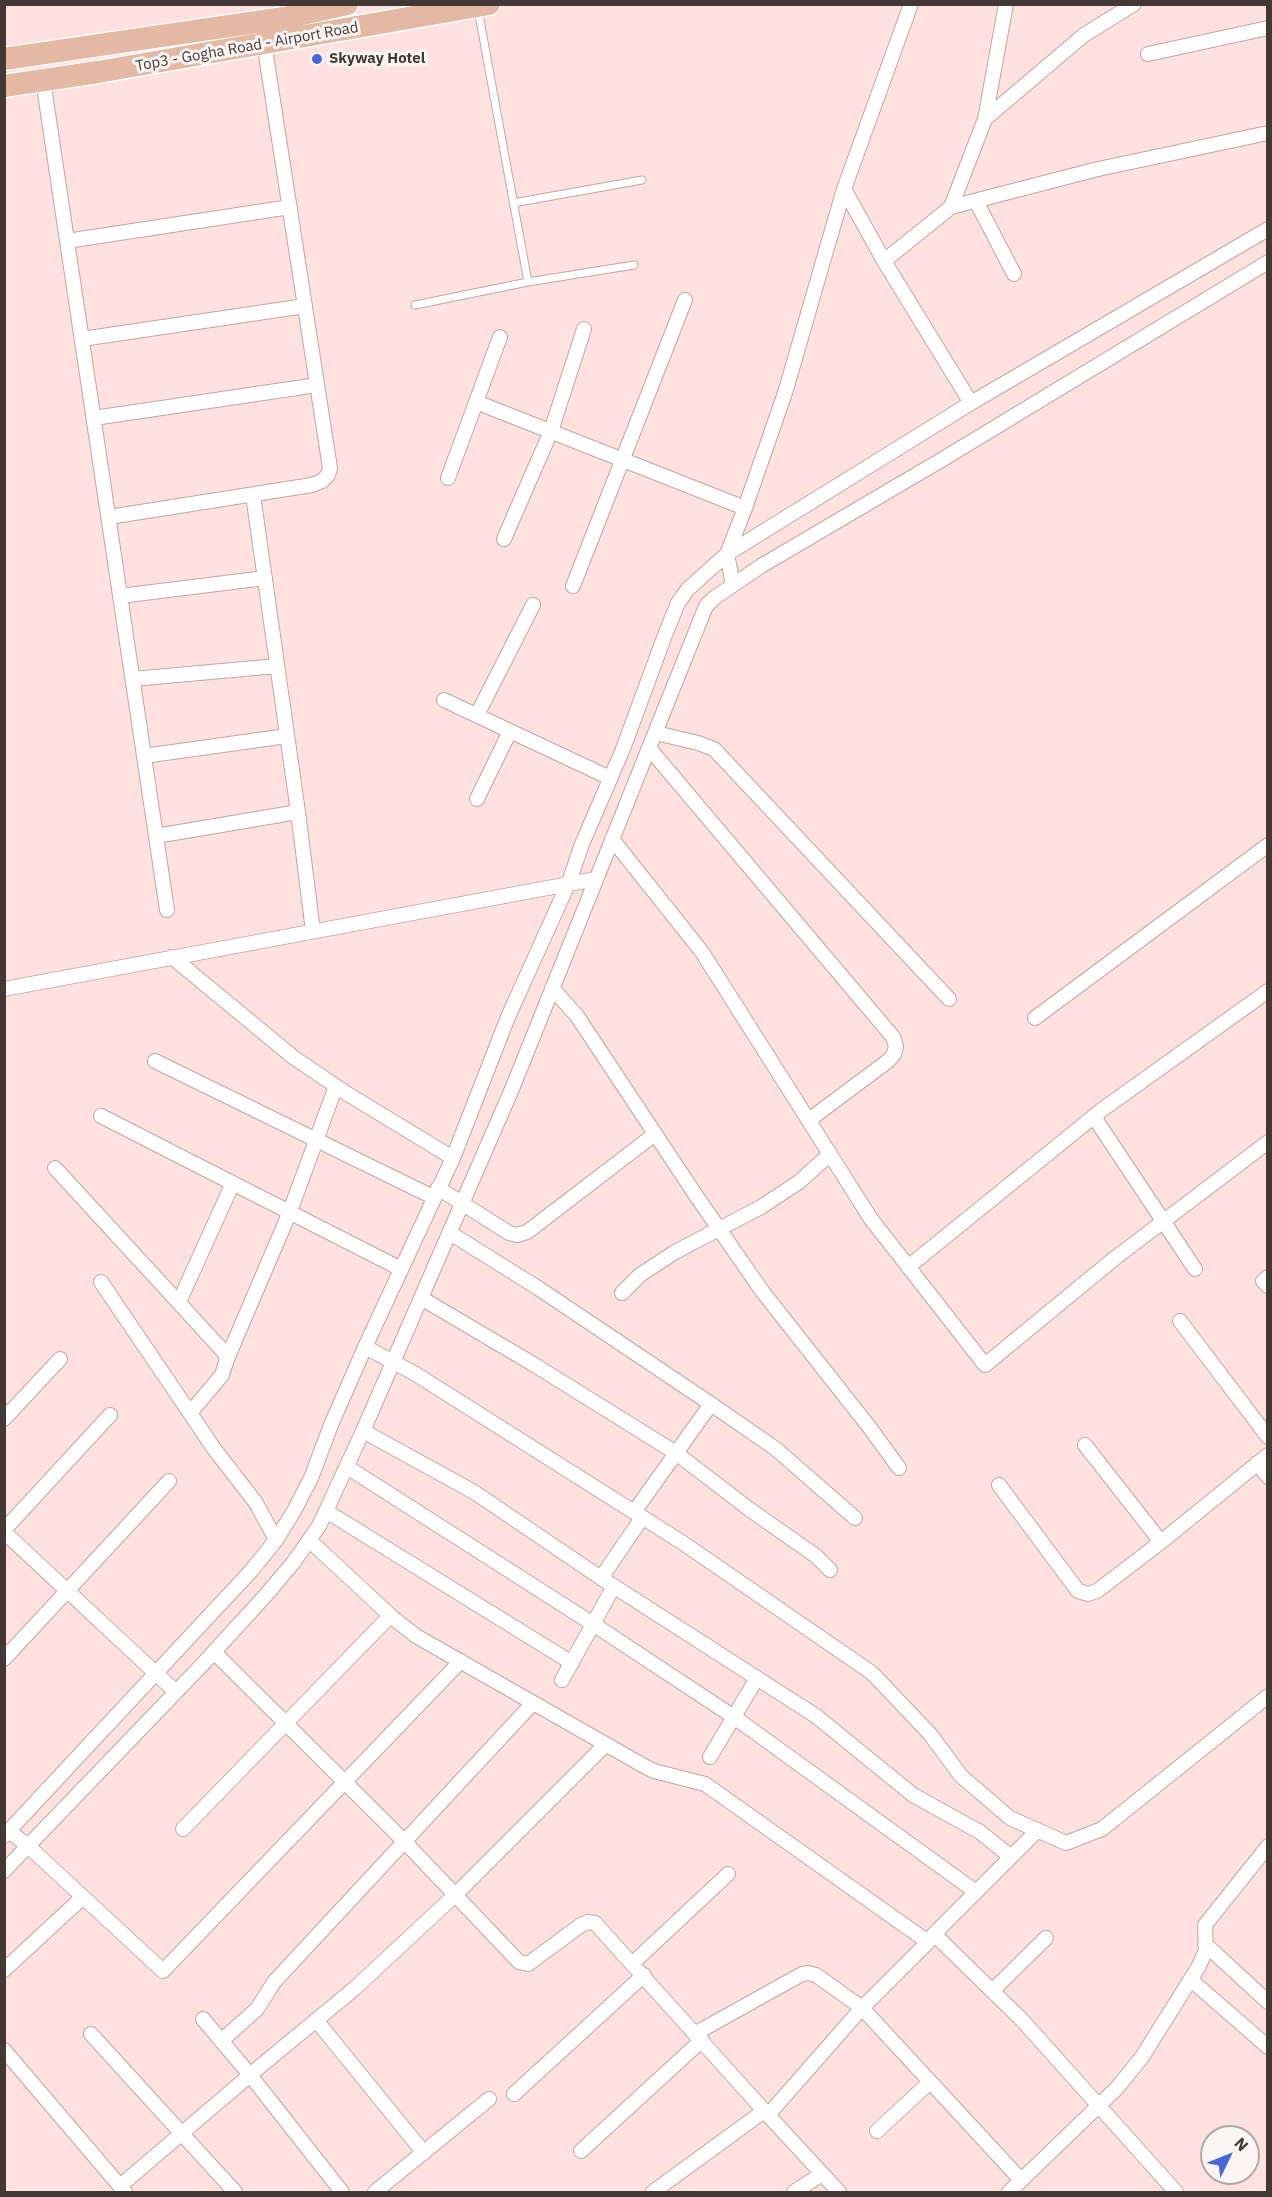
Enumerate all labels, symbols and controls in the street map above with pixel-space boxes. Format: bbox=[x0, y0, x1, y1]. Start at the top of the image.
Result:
street label: Top3 - Gogha Road - Airport Road bbox=[134, 19, 360, 75]
place label: Skyway Hotel bbox=[329, 50, 425, 68]
marker: Skyway Hotel bbox=[310, 52, 324, 66]
north arrow bbox=[1200, 2125, 1260, 2185]
text: N bbox=[1230, 2133, 1253, 2155]

